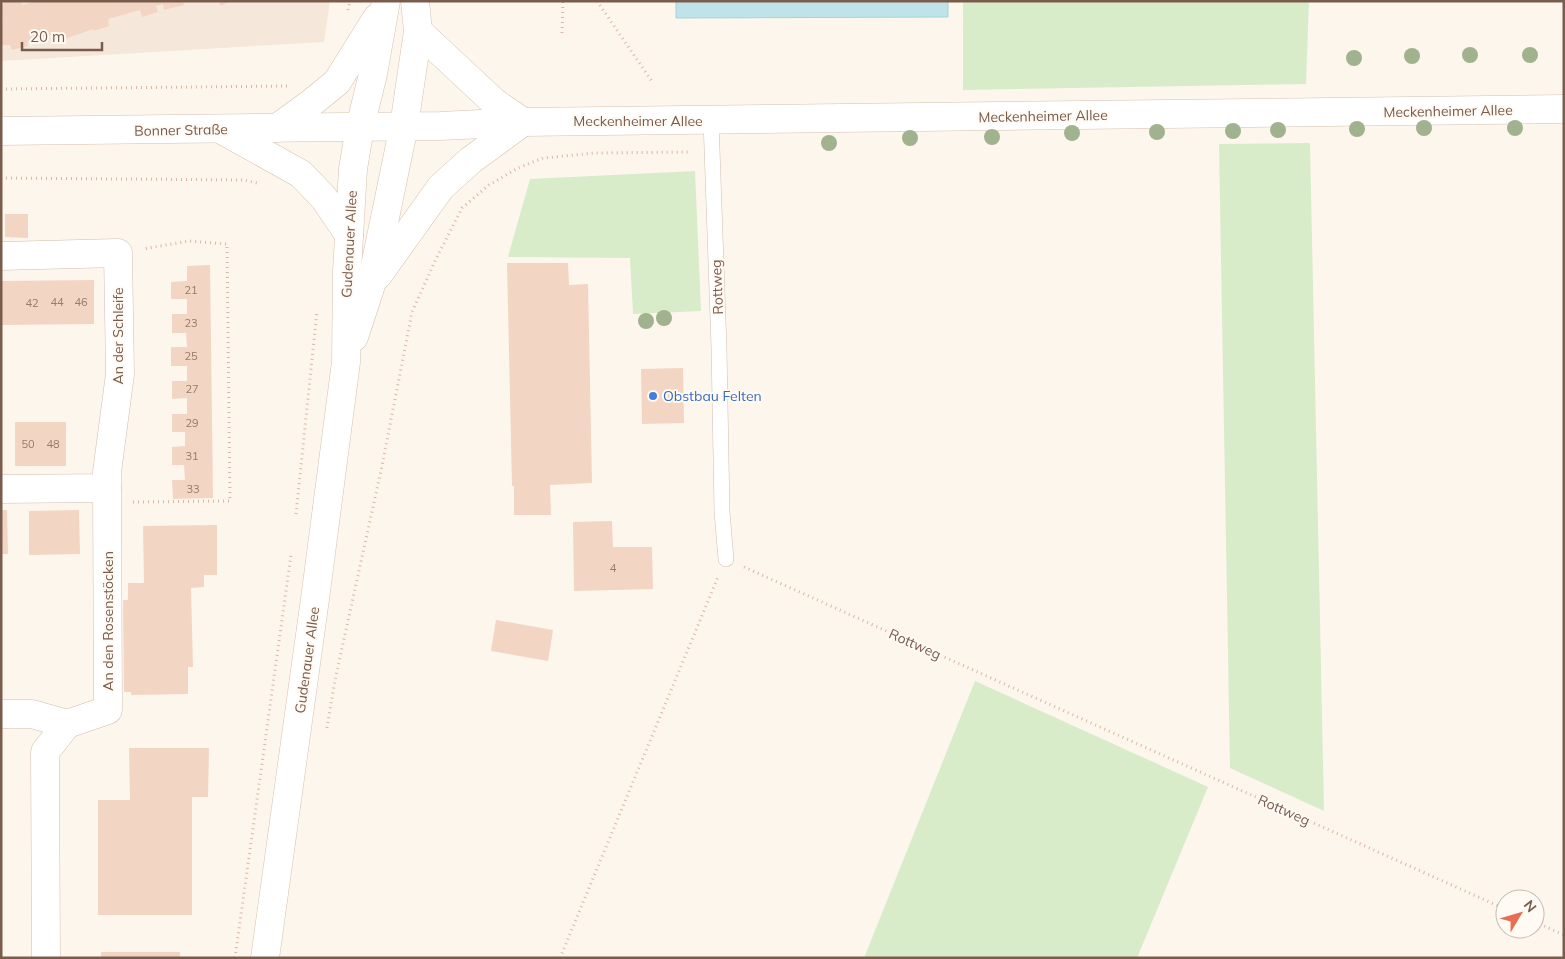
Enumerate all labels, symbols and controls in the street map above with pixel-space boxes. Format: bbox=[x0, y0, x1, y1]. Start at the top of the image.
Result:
scale bar bbox=[22, 20, 102, 52]
text: 20 m bbox=[30, 27, 65, 46]
street label: Meckenheimer Allee bbox=[1383, 101, 1513, 121]
street label: Meckenheimer Allee bbox=[978, 106, 1108, 126]
street label: Meckenheimer Allee bbox=[573, 112, 703, 130]
street label: Bonner Straße bbox=[134, 120, 228, 140]
street label: Gudenauer Allee bbox=[337, 190, 361, 298]
street label: Rottweg bbox=[707, 259, 727, 315]
house number: 21 bbox=[184, 283, 198, 297]
street label: An der Schleife bbox=[109, 287, 127, 385]
house number: 44 bbox=[50, 295, 64, 309]
house number: 46 bbox=[74, 295, 88, 309]
house number: 42 bbox=[25, 296, 39, 310]
house number: 23 bbox=[184, 316, 198, 330]
house number: 25 bbox=[184, 349, 198, 363]
house number: 27 bbox=[185, 382, 199, 396]
place label: Obstbau Felten bbox=[663, 387, 762, 405]
marker: Obstbau Felten bbox=[647, 390, 659, 402]
house number: 29 bbox=[185, 416, 199, 430]
house number: 50 bbox=[21, 437, 35, 451]
house number: 48 bbox=[46, 437, 60, 451]
house number: 31 bbox=[185, 449, 199, 463]
house number: 33 bbox=[186, 482, 200, 496]
street label: An den Rosenstöcken bbox=[99, 551, 117, 691]
house number: 4 bbox=[610, 561, 617, 575]
street label: Gudenauer Allee bbox=[291, 605, 323, 715]
street label: Rottweg bbox=[886, 625, 944, 663]
street label: Rottweg bbox=[1255, 791, 1313, 829]
north arrow bbox=[1495, 889, 1545, 939]
text: N bbox=[1520, 896, 1541, 916]

